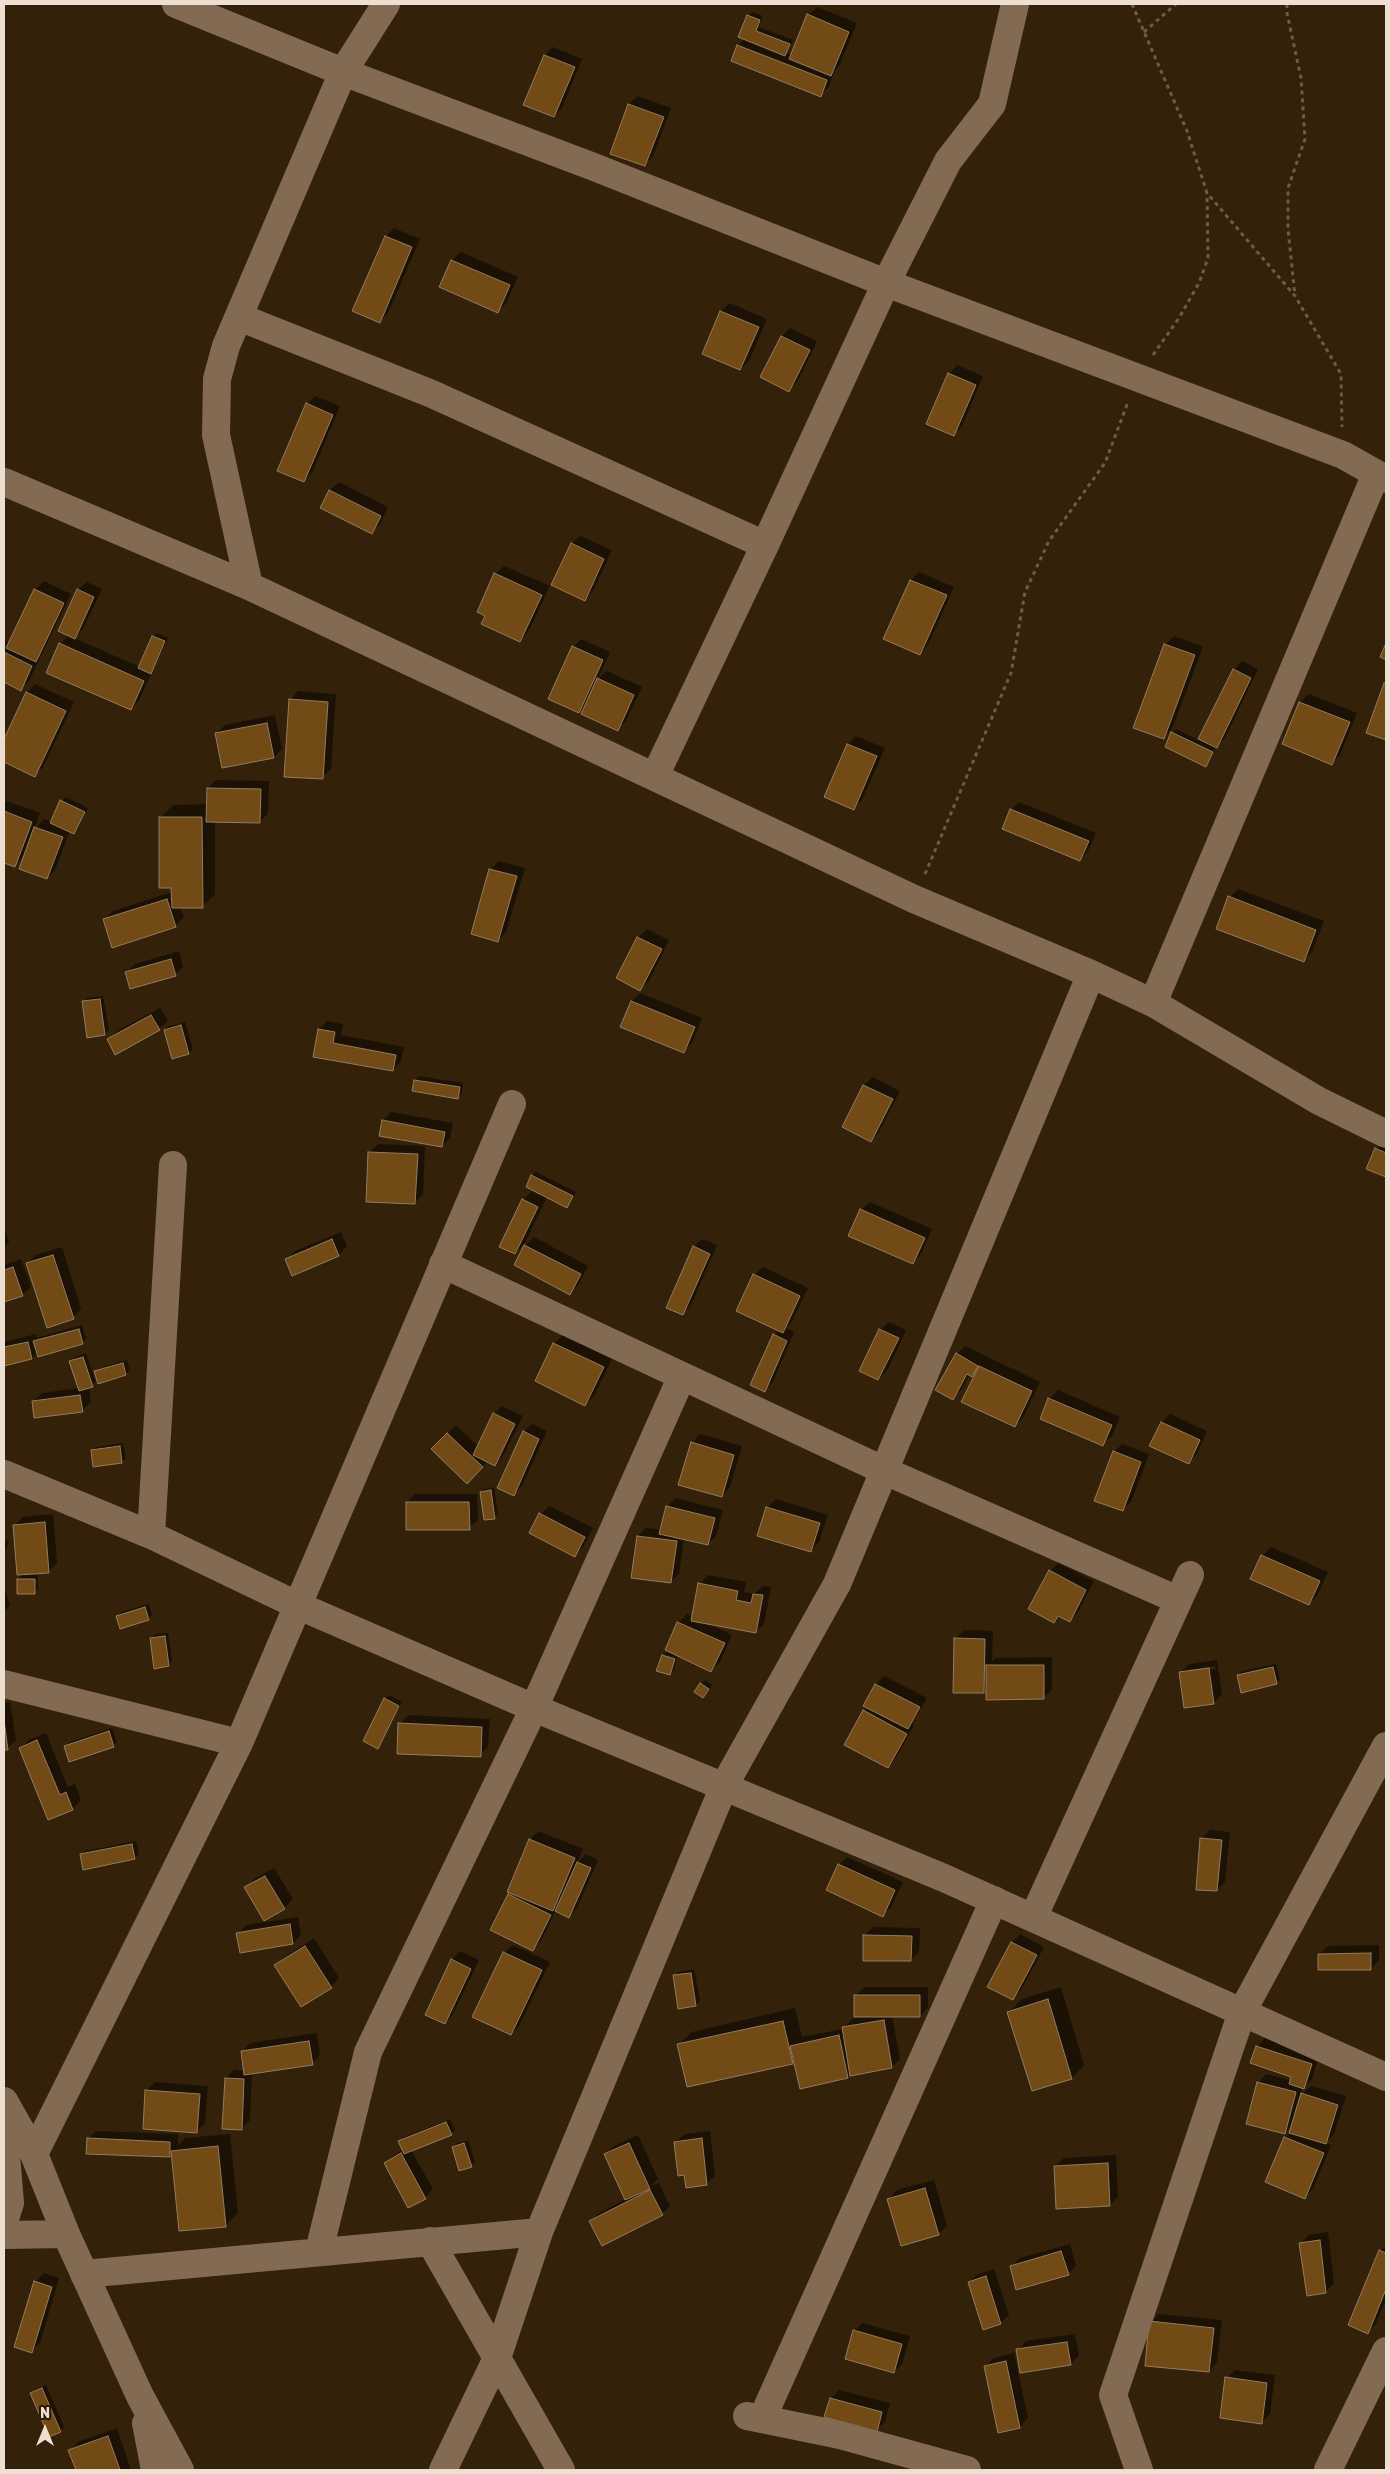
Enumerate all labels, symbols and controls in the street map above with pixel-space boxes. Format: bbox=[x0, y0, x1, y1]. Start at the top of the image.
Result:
north arrow bbox=[20, 2404, 70, 2454]
text: N bbox=[40, 2405, 50, 2422]

